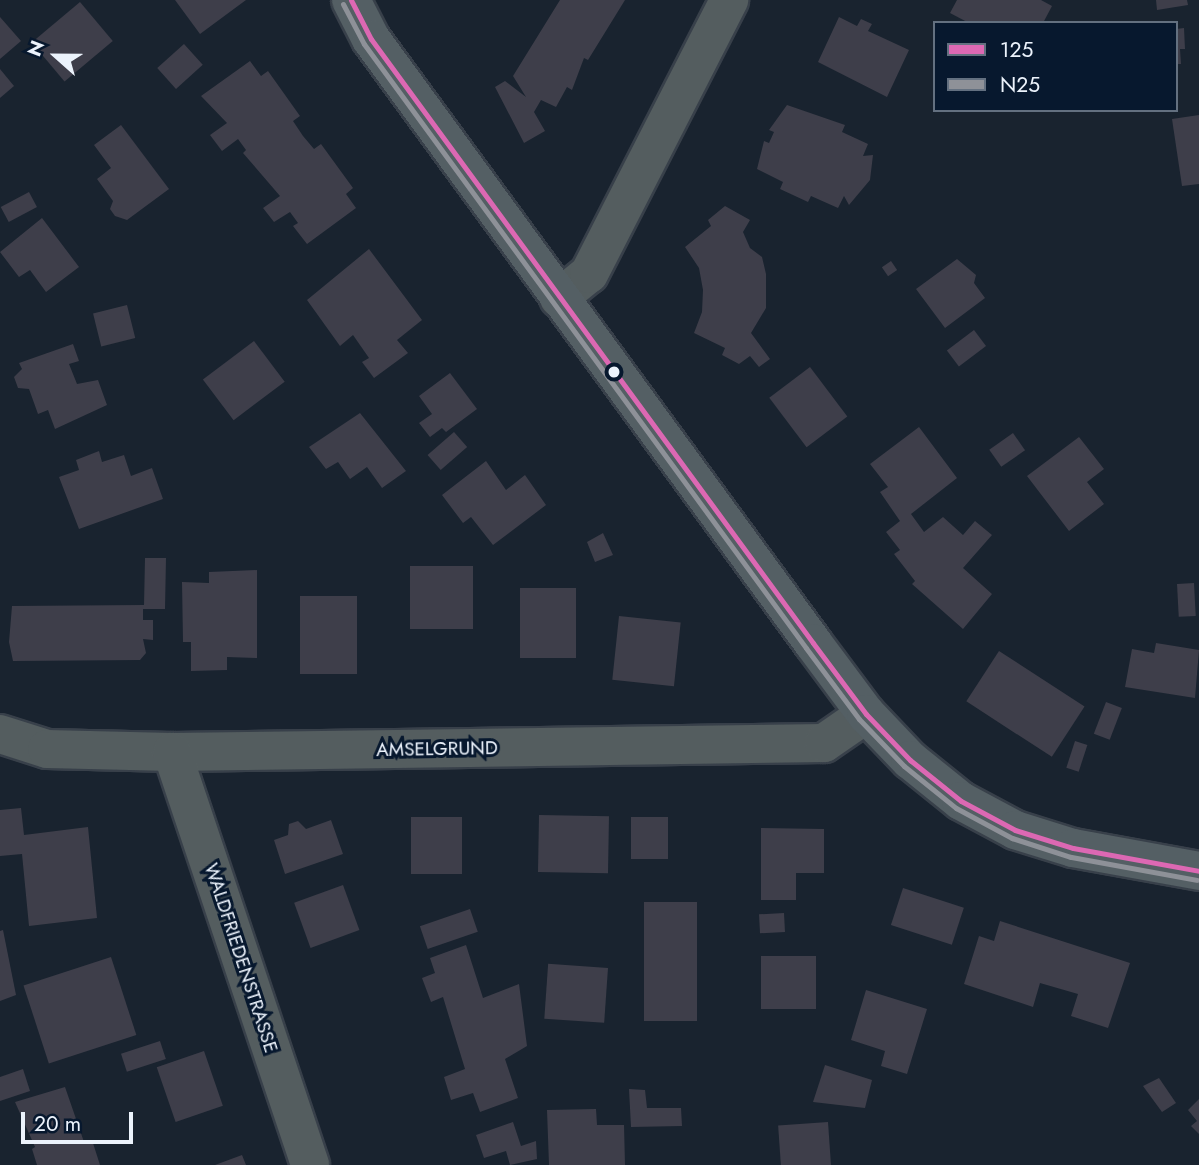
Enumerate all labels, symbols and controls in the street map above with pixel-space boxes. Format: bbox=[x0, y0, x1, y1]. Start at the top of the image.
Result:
north arrow bbox=[21, 21, 91, 91]
legend bbox=[933, 21, 1178, 112]
text: 125 bbox=[1000, 35, 1033, 65]
text: N bbox=[21, 36, 51, 60]
text: N25 bbox=[1000, 70, 1040, 100]
unlabelled marker bbox=[607, 365, 621, 379]
street label: AMSELGRUND bbox=[376, 737, 498, 761]
street label: WALDFRIEDENSTRASSE bbox=[200, 860, 282, 1056]
scale bar bbox=[24, 1098, 136, 1142]
text: 20 m bbox=[34, 1109, 81, 1139]

